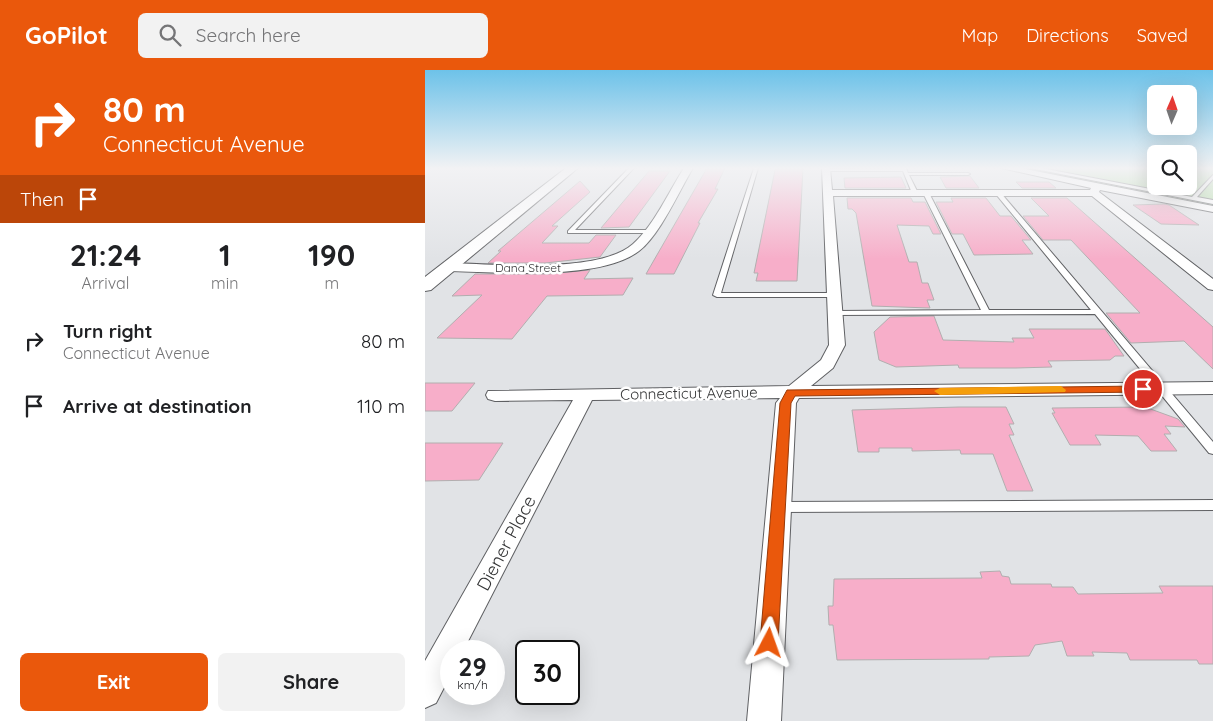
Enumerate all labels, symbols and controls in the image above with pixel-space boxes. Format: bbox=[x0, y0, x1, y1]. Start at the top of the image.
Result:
search box bbox=[138, 13, 488, 58]
text: GoPilot bbox=[25, 20, 108, 50]
icon: search bbox=[156, 21, 184, 49]
text: Search here bbox=[196, 23, 301, 47]
text: Map bbox=[961, 24, 998, 47]
text: Directions bbox=[1026, 24, 1109, 47]
text: Saved bbox=[1137, 24, 1188, 47]
north arrow bbox=[1147, 85, 1197, 135]
map controls bbox=[1147, 85, 1197, 195]
text: 80 m bbox=[103, 87, 186, 131]
icon: right bbox=[20, 90, 85, 155]
text: Connecticut Avenue bbox=[103, 130, 305, 158]
button: search bbox=[1147, 145, 1197, 195]
icon: arrive bbox=[74, 185, 102, 213]
text: Then bbox=[20, 187, 64, 211]
text: 21:24 bbox=[70, 236, 141, 274]
text: 1 bbox=[219, 236, 231, 274]
text: 190 bbox=[308, 236, 355, 274]
street label: Dana Street bbox=[495, 260, 561, 275]
text: Arrival bbox=[82, 273, 130, 293]
text: min bbox=[211, 273, 238, 293]
text: m bbox=[324, 273, 339, 293]
text: Turn right bbox=[63, 319, 152, 343]
icon: right bbox=[20, 327, 48, 355]
text: 80 m bbox=[361, 329, 405, 353]
text: Connecticut Avenue bbox=[63, 343, 210, 363]
pin bbox=[1122, 368, 1164, 410]
icon: arrive bbox=[1129, 375, 1157, 403]
street label: Connecticut Avenue bbox=[620, 382, 758, 404]
icon: arrive bbox=[20, 392, 48, 420]
text: Arrive at destination bbox=[63, 394, 252, 418]
text: 110 m bbox=[357, 394, 405, 418]
street label: Diener Place bbox=[471, 491, 541, 595]
position arrow bbox=[742, 616, 794, 668]
speed limit sign: 30 bbox=[515, 640, 580, 705]
text: 29 bbox=[458, 651, 487, 682]
button: Exit bbox=[20, 653, 208, 711]
button: Share bbox=[218, 653, 405, 711]
text: km/h bbox=[457, 677, 488, 692]

